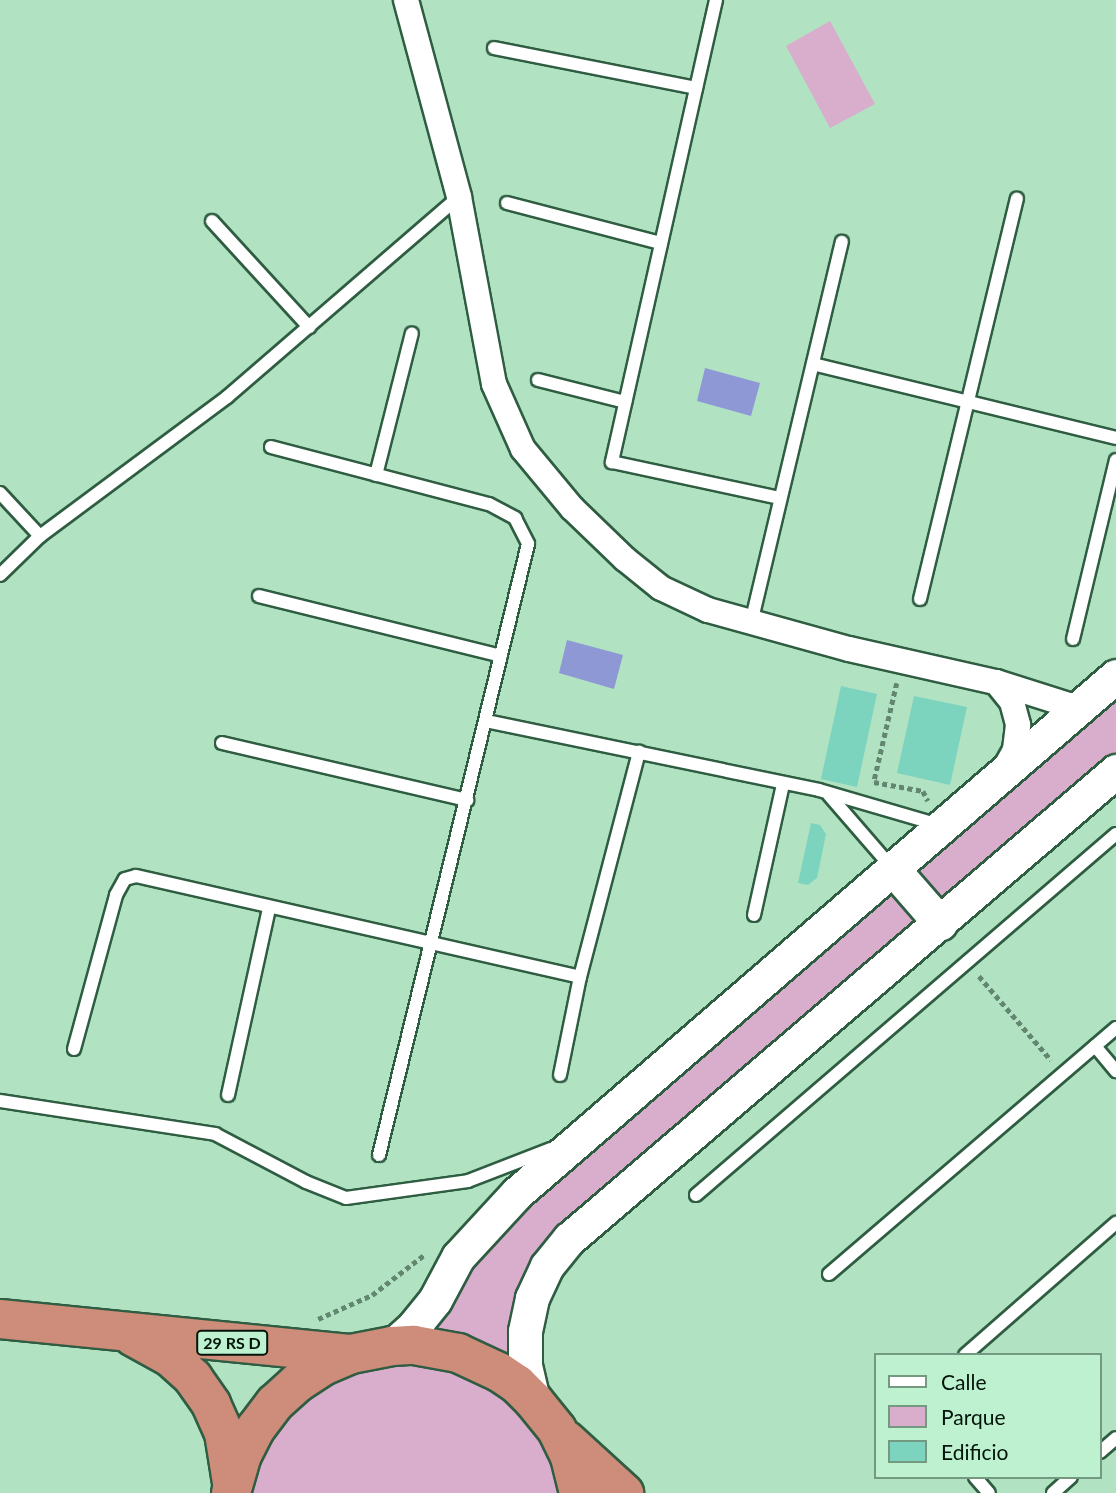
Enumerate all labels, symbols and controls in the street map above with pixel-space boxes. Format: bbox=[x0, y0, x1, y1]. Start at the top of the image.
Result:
road number: 29 RS D bbox=[195, 1330, 269, 1356]
legend bbox=[874, 1353, 1102, 1479]
text: Calle bbox=[941, 1369, 986, 1394]
text: Parque bbox=[941, 1404, 1006, 1429]
text: Edificio bbox=[941, 1439, 1008, 1464]

